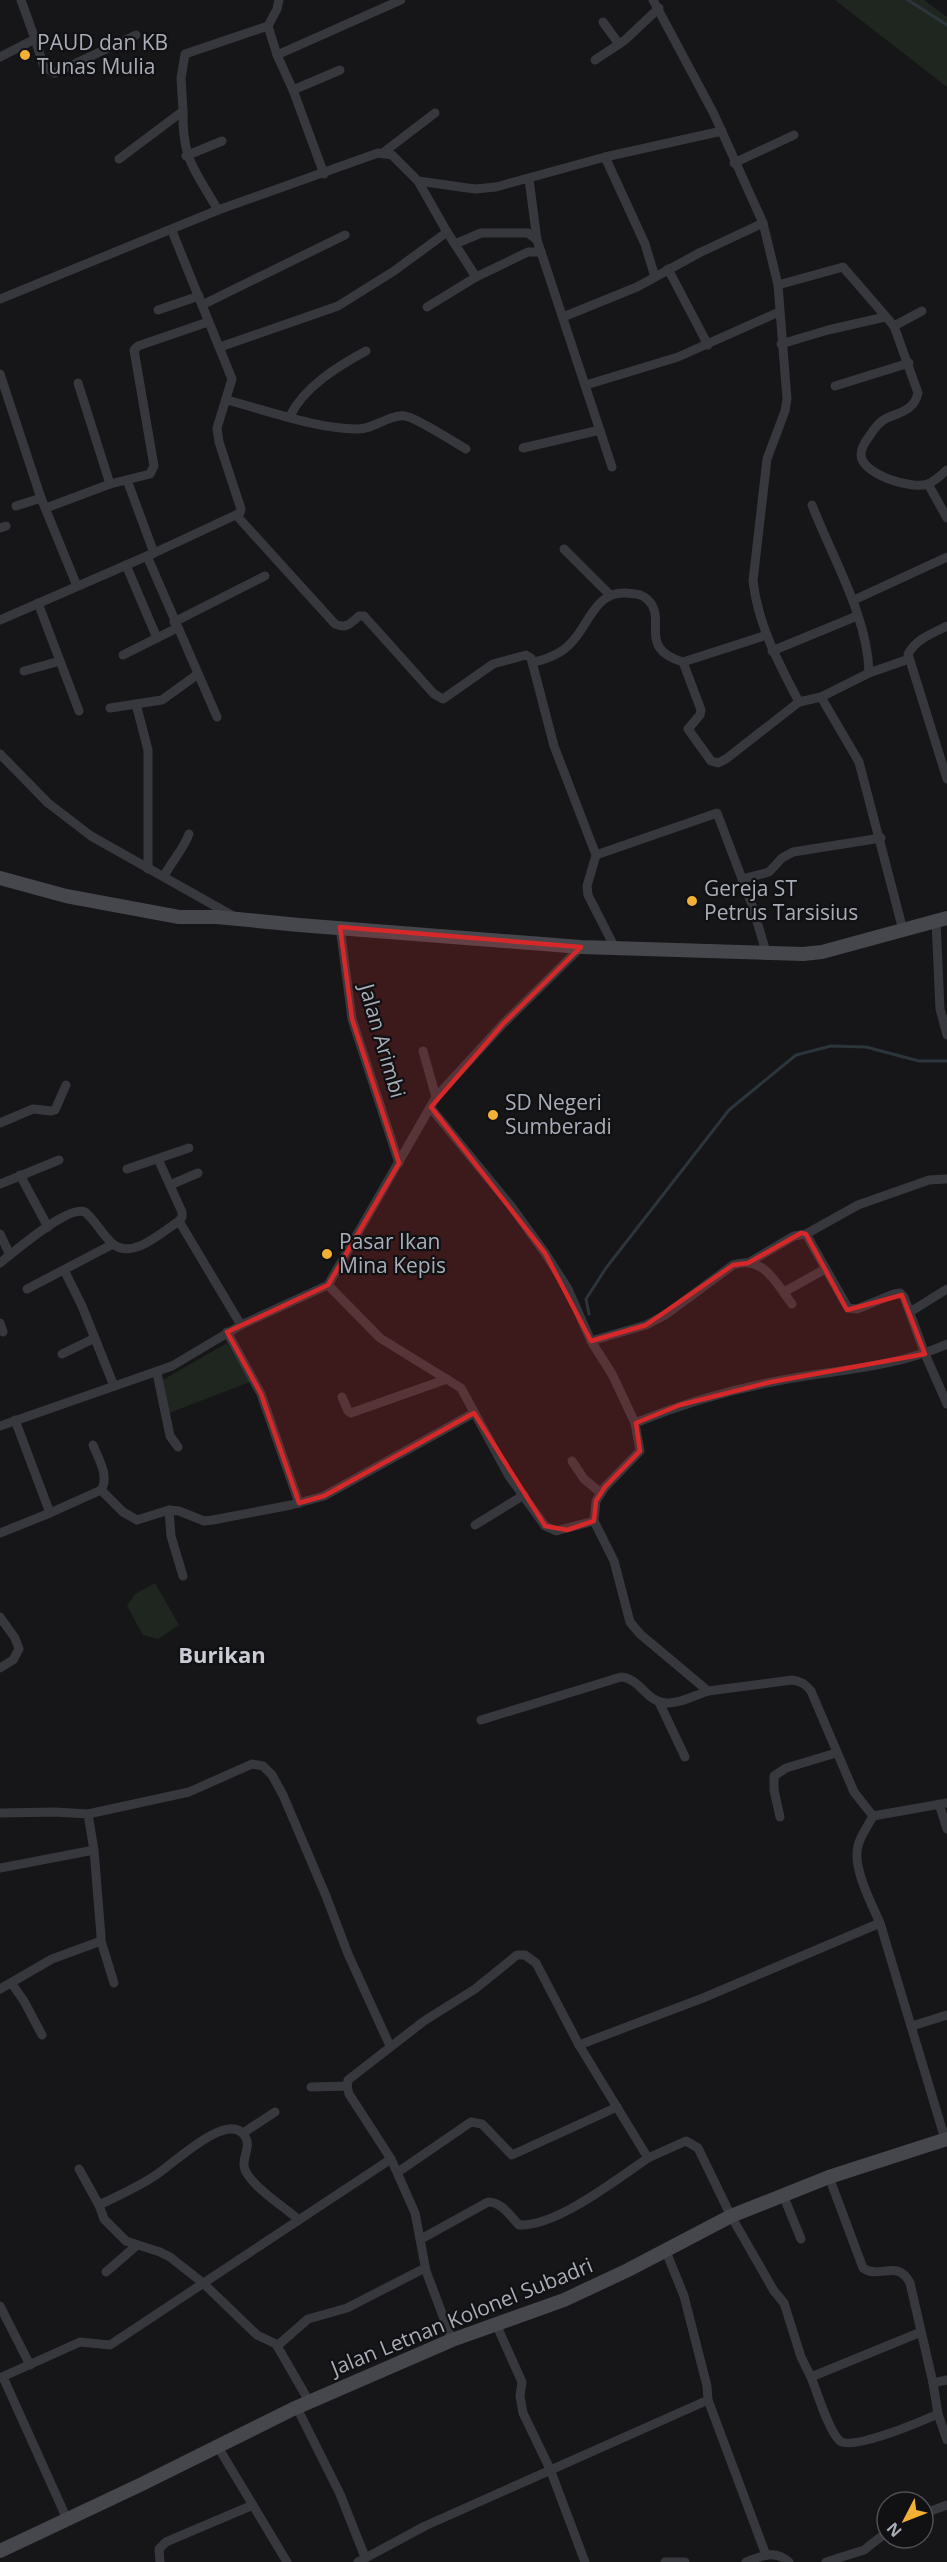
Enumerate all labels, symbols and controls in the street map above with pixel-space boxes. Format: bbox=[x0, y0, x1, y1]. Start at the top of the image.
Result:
place label: PAUD dan KB Tunas Mulia bbox=[37, 28, 168, 80]
marker: PAUD dan KB Tunas Mulia bbox=[18, 48, 32, 62]
place label: Gereja ST Petrus Tarsisius bbox=[704, 874, 858, 926]
marker: Gereja ST Petrus Tarsisius bbox=[685, 894, 699, 908]
street label: Jalan Arimbi bbox=[353, 979, 413, 1101]
place label: SD Negeri Sumberadi bbox=[505, 1088, 612, 1140]
marker: SD Negeri Sumberadi bbox=[486, 1108, 500, 1122]
place label: Pasar Ikan Mina Kepis bbox=[339, 1227, 446, 1279]
marker: Pasar Ikan Mina Kepis bbox=[320, 1247, 334, 1261]
district label: Burikan bbox=[178, 1639, 266, 1669]
street label: Jalan Letnan Kolonel Subadri bbox=[325, 2251, 597, 2382]
north arrow bbox=[875, 2490, 935, 2550]
text: N bbox=[881, 2518, 906, 2542]

